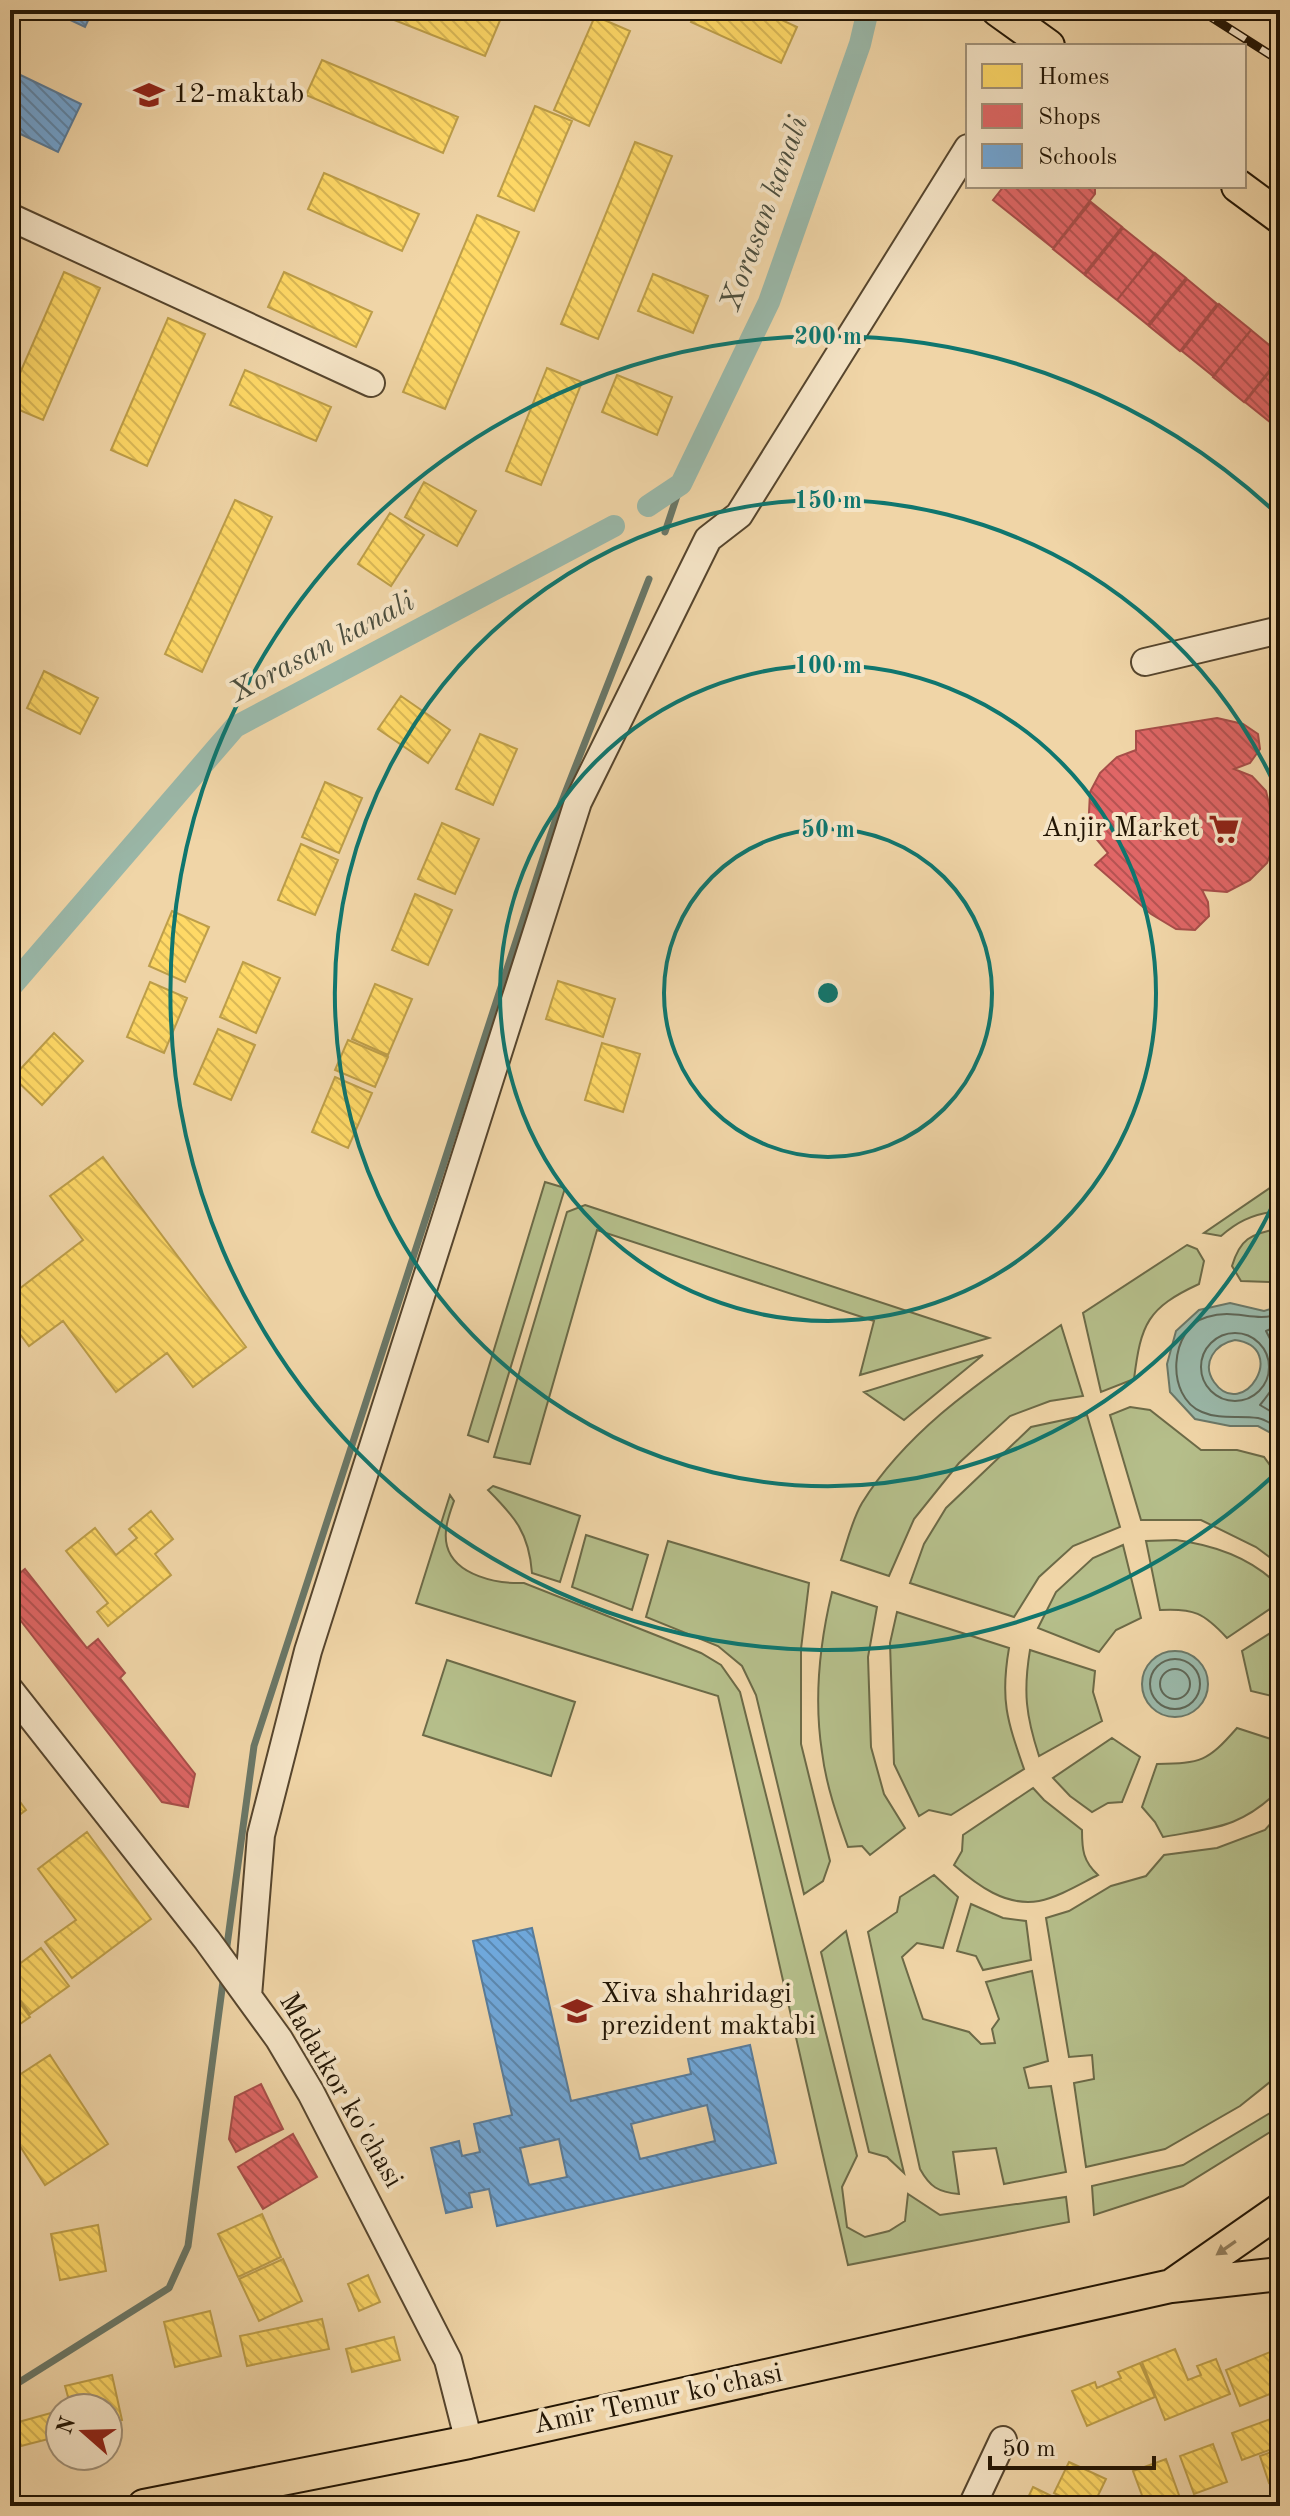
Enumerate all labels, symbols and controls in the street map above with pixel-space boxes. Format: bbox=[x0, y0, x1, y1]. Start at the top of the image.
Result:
legend bbox=[966, 44, 1246, 188]
text: Homes bbox=[1038, 66, 1109, 90]
school or university icon: 12-maktab bbox=[132, 78, 166, 112]
place label: 12-maktab bbox=[173, 81, 304, 109]
text: Shops bbox=[1038, 106, 1101, 130]
water label: Xorasan kanali bbox=[716, 113, 814, 315]
text: Schools bbox=[1038, 146, 1117, 170]
text: 200 m bbox=[794, 326, 862, 350]
text: 150 m bbox=[794, 489, 862, 514]
water label: Xorasan kanali bbox=[224, 587, 420, 709]
text: 100 m bbox=[794, 655, 862, 679]
supermarket icon: Anjir Market bbox=[1207, 812, 1241, 846]
place label: Anjir Market bbox=[1042, 815, 1200, 843]
text: 50 m bbox=[801, 818, 855, 843]
centre of rings bbox=[814, 979, 842, 1007]
place label: Xiva shahridagi prezident maktabi bbox=[601, 1981, 816, 2041]
street label: Madatkor ko'chasi bbox=[273, 1989, 407, 2193]
school or university icon: Xiva shahridagi prezident maktabi bbox=[560, 1994, 594, 2028]
one-way arrow bbox=[1215, 2240, 1236, 2255]
street label: Amir Temur ko'chasi bbox=[531, 2360, 785, 2440]
north arrow bbox=[44, 2392, 124, 2472]
text: N bbox=[54, 2414, 80, 2438]
scale bar bbox=[990, 2420, 1154, 2470]
text: 50 m bbox=[1002, 2438, 1056, 2462]

